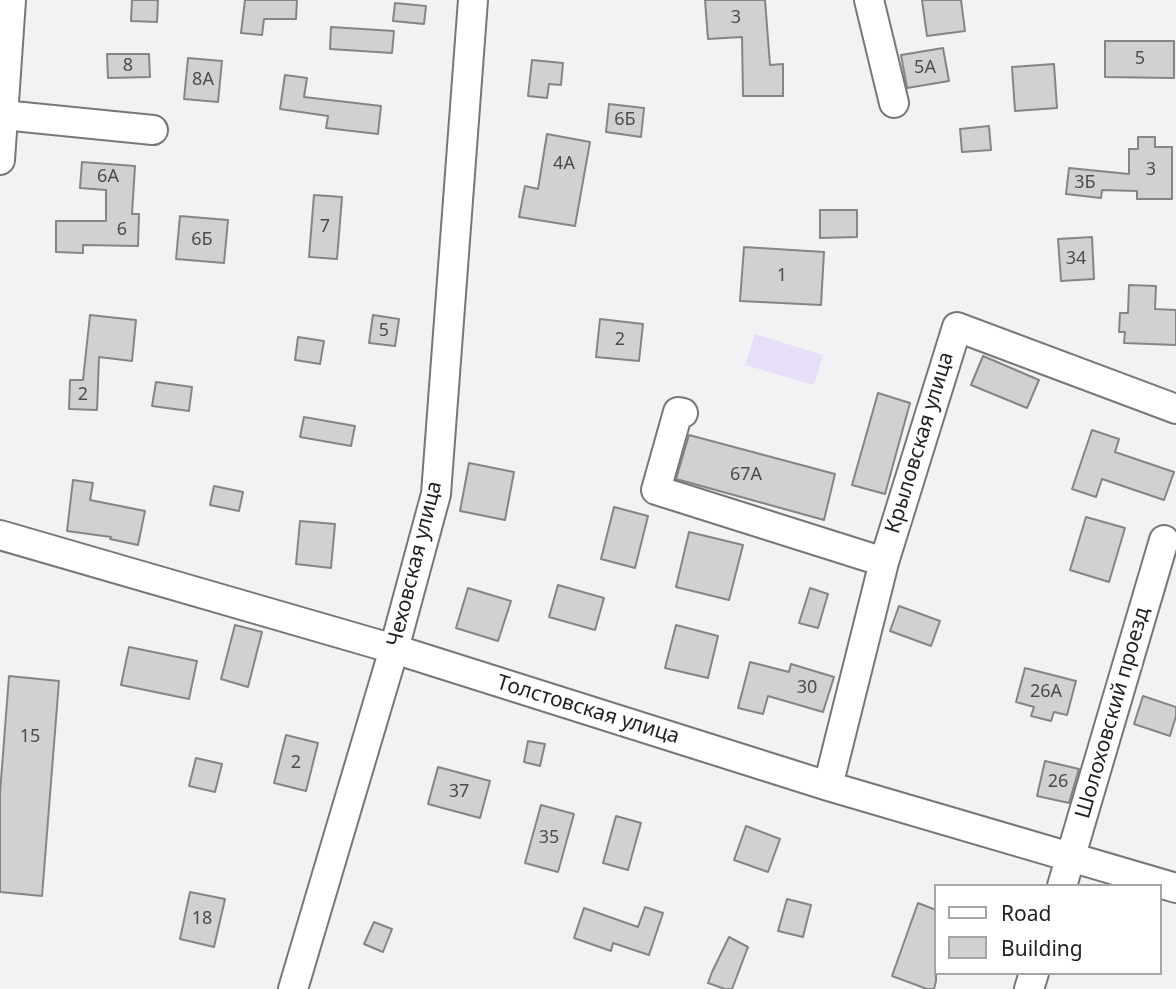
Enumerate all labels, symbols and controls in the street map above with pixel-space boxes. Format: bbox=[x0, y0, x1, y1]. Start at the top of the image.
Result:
house number: 3 bbox=[731, 7, 741, 29]
house number: 5 bbox=[1135, 48, 1145, 70]
house number: 8 bbox=[123, 55, 133, 77]
house number: 5А bbox=[914, 57, 936, 79]
house number: 8А bbox=[192, 69, 214, 91]
house number: 6Б bbox=[614, 109, 636, 131]
house number: 4А bbox=[553, 153, 575, 175]
house number: 3 bbox=[1146, 159, 1156, 181]
house number: 6А bbox=[97, 166, 119, 188]
house number: 3Б bbox=[1074, 172, 1096, 194]
house number: 7 bbox=[320, 216, 330, 238]
house number: 6 bbox=[117, 219, 127, 241]
house number: 6Б bbox=[191, 229, 213, 251]
house number: 34 bbox=[1066, 248, 1086, 270]
house number: 1 bbox=[777, 265, 787, 287]
house number: 5 bbox=[379, 320, 389, 342]
house number: 2 bbox=[615, 329, 625, 351]
street label: Крыловская улица bbox=[880, 349, 960, 537]
house number: 2 bbox=[78, 384, 88, 406]
house number: 67А bbox=[730, 464, 762, 486]
street label: Чеховская улица bbox=[382, 479, 448, 649]
street label: Шолоховский проезд bbox=[1071, 604, 1155, 822]
street label: Толстовская улица bbox=[494, 670, 682, 750]
house number: 30 bbox=[797, 677, 817, 699]
house number: 26А bbox=[1030, 681, 1062, 703]
house number: 15 bbox=[20, 726, 40, 748]
house number: 2 bbox=[291, 752, 301, 774]
house number: 26 bbox=[1048, 771, 1068, 793]
house number: 37 bbox=[449, 781, 469, 803]
house number: 35 bbox=[539, 827, 559, 849]
legend bbox=[934, 884, 1162, 975]
text: Road bbox=[1001, 899, 1051, 927]
house number: 18 bbox=[192, 908, 212, 930]
text: Building bbox=[1001, 934, 1083, 962]

